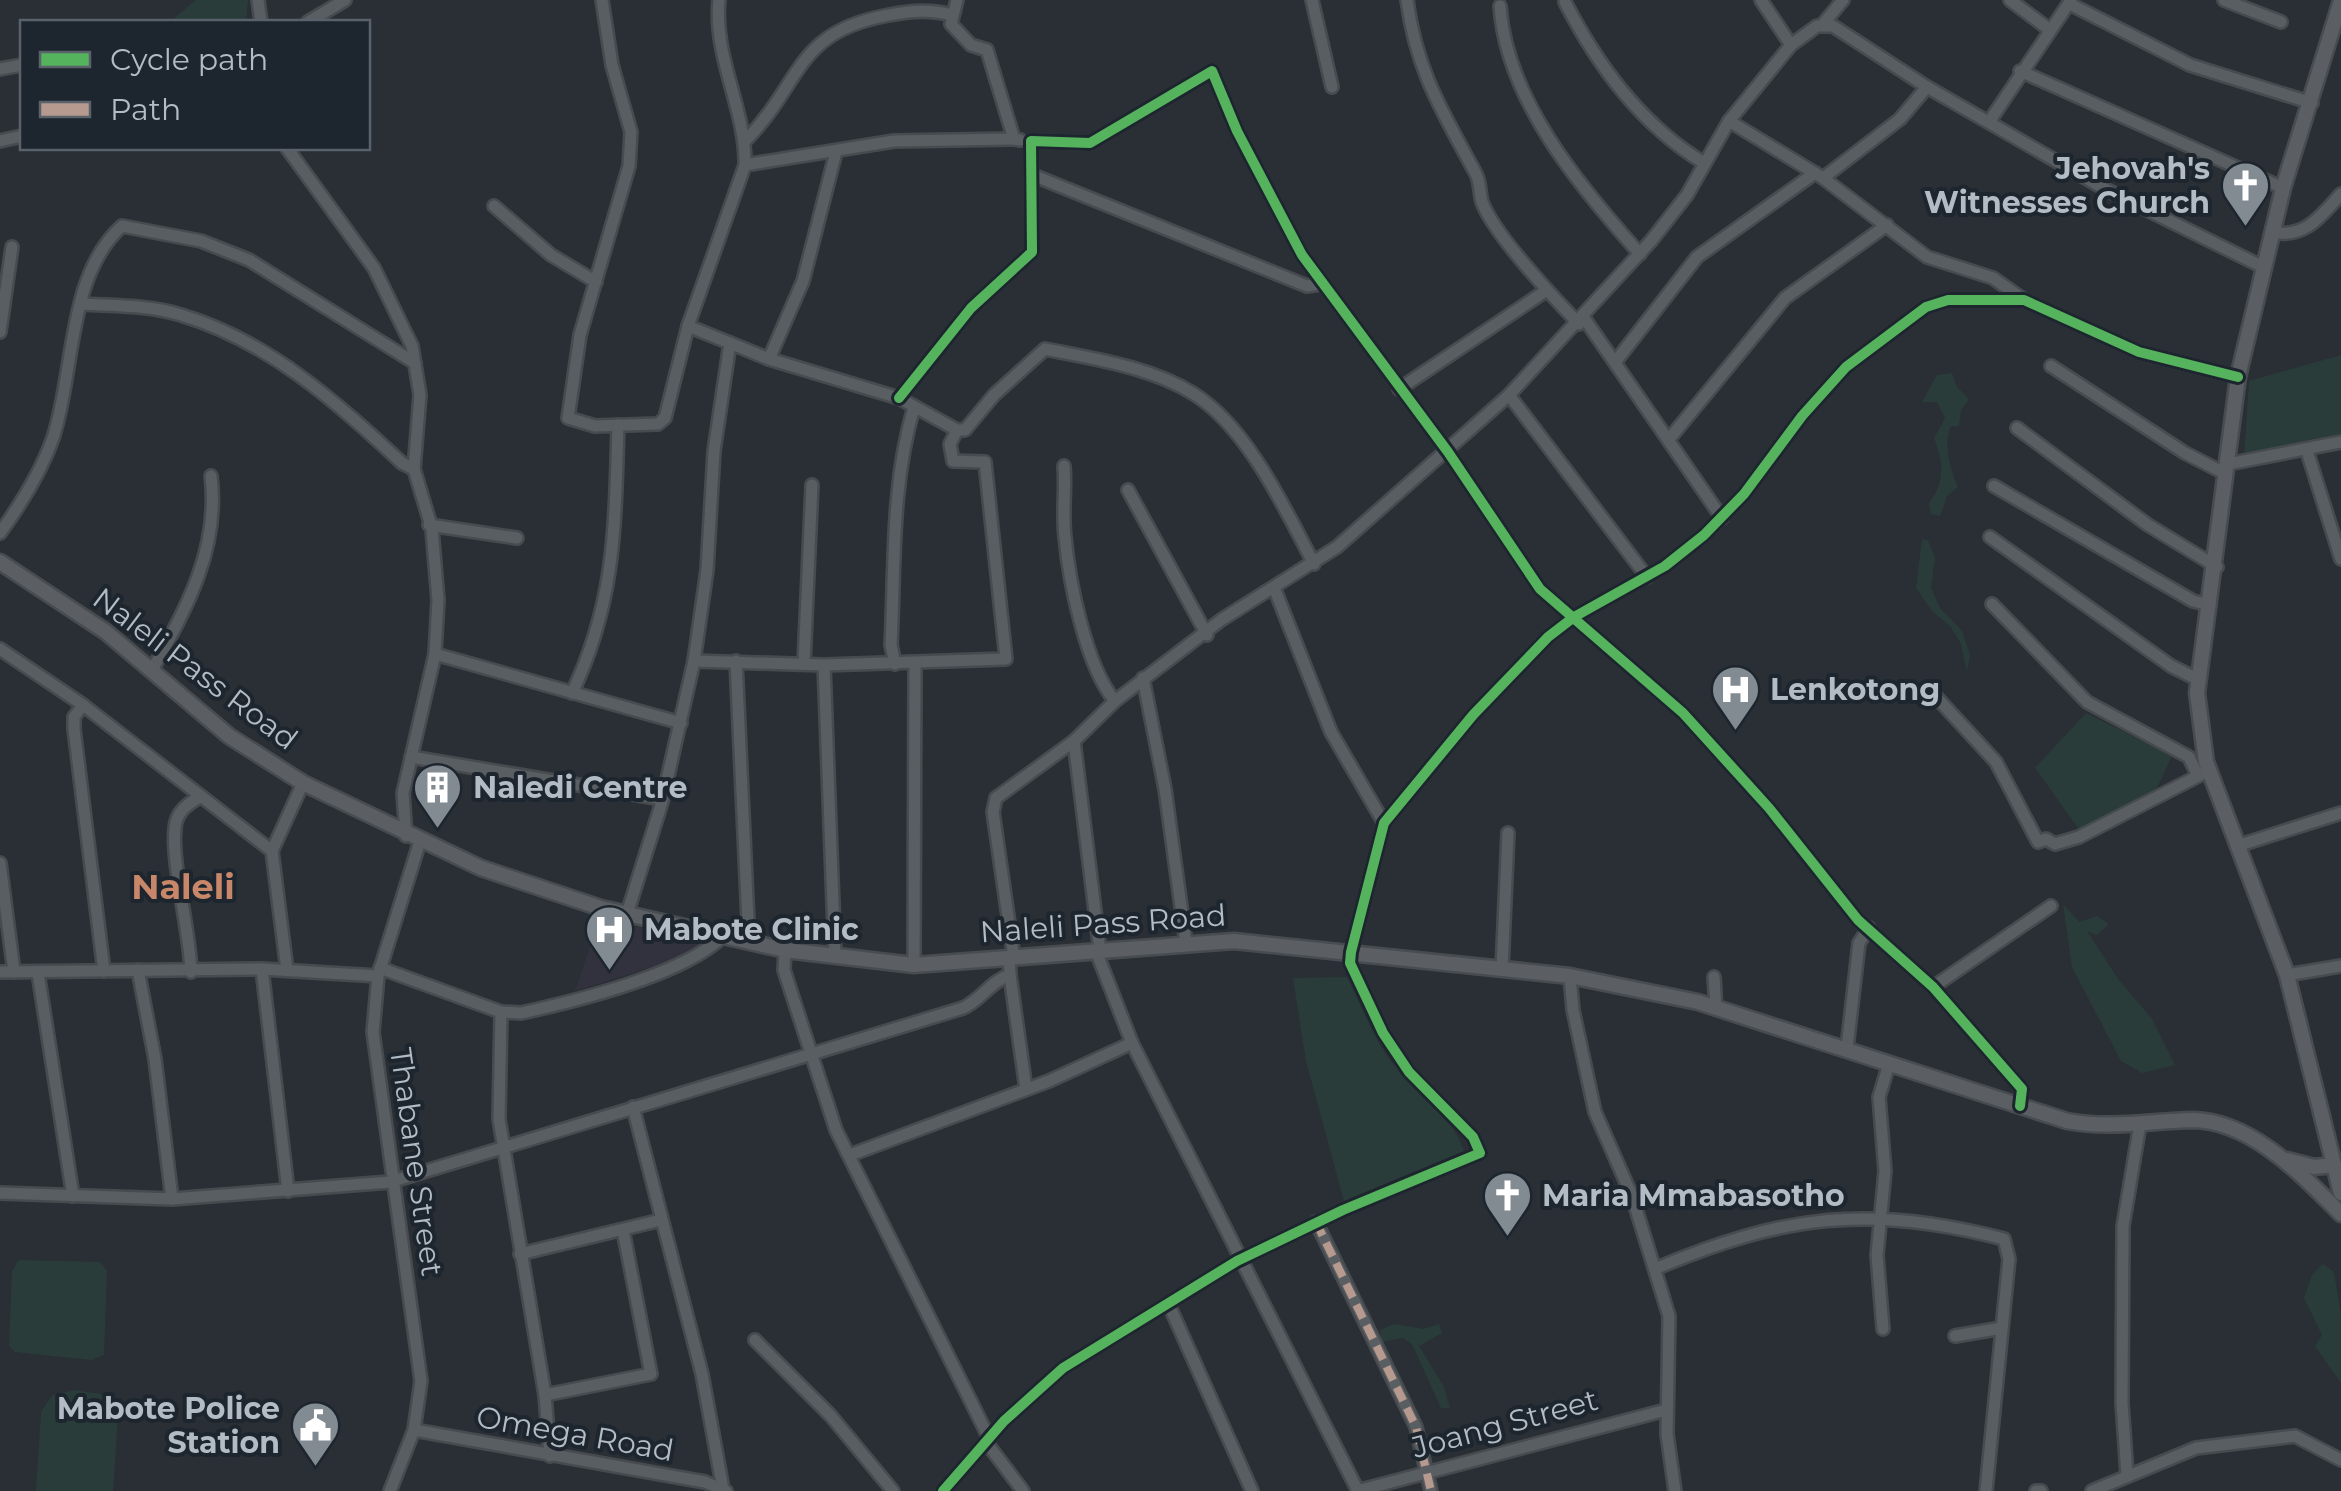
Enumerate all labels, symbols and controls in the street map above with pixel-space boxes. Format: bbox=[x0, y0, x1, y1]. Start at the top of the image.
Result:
legend bbox=[20, 20, 370, 150]
text: Cycle path bbox=[110, 41, 268, 78]
text: Path bbox=[110, 91, 181, 128]
place label: Jehovah's Witnesses Church bbox=[1924, 150, 2210, 221]
church icon: Jehovah's Witnesses Church bbox=[2219, 160, 2271, 228]
street label: Naleli Pass Road bbox=[86, 580, 305, 758]
hospital icon: Lenkotong bbox=[1709, 664, 1761, 732]
place label: Lenkotong bbox=[1770, 671, 1940, 708]
building icon: Naledi Centre bbox=[412, 762, 464, 830]
place label: Naledi Centre bbox=[473, 769, 687, 806]
district label: Naleli bbox=[131, 865, 235, 908]
street label: Naleli Pass Road bbox=[979, 896, 1227, 951]
hospital icon: Mabote Clinic bbox=[583, 904, 635, 972]
place label: Mabote Clinic bbox=[644, 911, 859, 948]
street label: Thabane Street bbox=[382, 1045, 451, 1278]
church icon: Maria Mmabasotho bbox=[1481, 1170, 1533, 1238]
place label: Maria Mmabasotho bbox=[1542, 1177, 1845, 1214]
street label: Joang Street bbox=[1407, 1381, 1602, 1466]
place label: Mabote Police Station bbox=[57, 1390, 280, 1461]
street label: Omega Road bbox=[474, 1398, 677, 1469]
public building icon: Mabote Police Station bbox=[289, 1400, 341, 1468]

